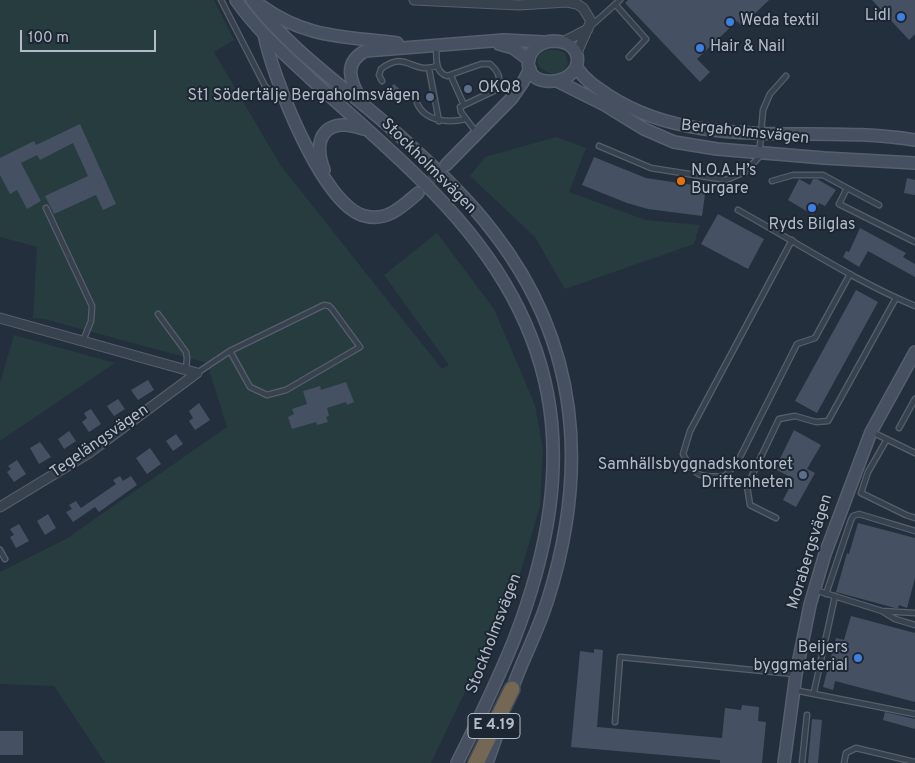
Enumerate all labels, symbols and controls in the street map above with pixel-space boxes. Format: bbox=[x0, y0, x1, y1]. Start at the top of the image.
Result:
place label: Lidl bbox=[865, 7, 891, 27]
marker: Lidl bbox=[895, 11, 907, 23]
place label: Weda textil bbox=[740, 12, 819, 32]
marker: Weda textil bbox=[724, 16, 736, 28]
scale bar bbox=[22, 20, 159, 52]
text: 100 m bbox=[28, 29, 69, 48]
place label: Hair & Nail bbox=[710, 38, 785, 58]
marker: Hair & Nail bbox=[694, 42, 706, 54]
place label: OKQ8 bbox=[478, 79, 521, 99]
marker: OKQ8 bbox=[462, 83, 474, 95]
place label: St1 Södertälje Bergaholmsvägen bbox=[188, 87, 420, 107]
marker: St1 Södertälje Bergaholmsvägen bbox=[424, 91, 436, 103]
street label: Stockholmsvägen bbox=[376, 115, 480, 219]
street label: Bergaholmsvägen bbox=[680, 117, 810, 149]
place label: N.O.A.H’s Burgare bbox=[691, 162, 757, 200]
marker: N.O.A.H’s Burgare bbox=[675, 175, 687, 187]
marker: Ryds Bilglas bbox=[806, 202, 818, 214]
place label: Ryds Bilglas bbox=[769, 216, 855, 236]
street label: Tegelängsvägen bbox=[47, 401, 153, 483]
place label: Samhällsbyggnadskontoret Driftenheten bbox=[598, 456, 793, 494]
marker: Samhällsbyggnadskontoret Driftenheten bbox=[797, 469, 809, 481]
street label: Morabergsvägen bbox=[784, 492, 838, 612]
street label: Stockholmsvägen bbox=[463, 571, 527, 697]
place label: Beijers byggmaterial bbox=[753, 639, 848, 677]
marker: Beijers byggmaterial bbox=[852, 652, 864, 664]
road number: E 4.19 bbox=[468, 714, 520, 738]

